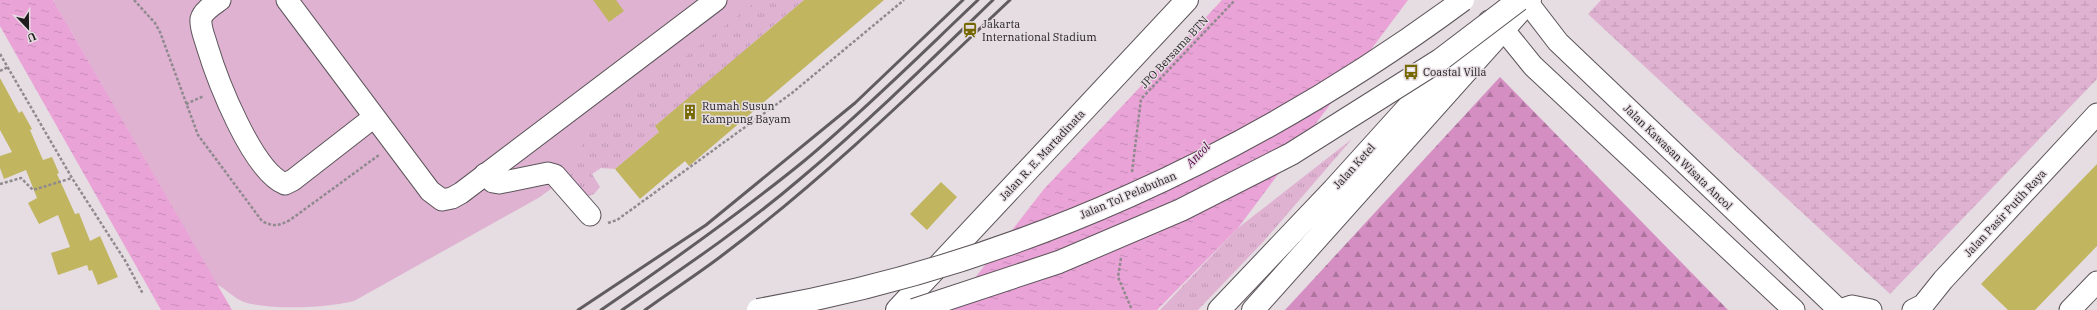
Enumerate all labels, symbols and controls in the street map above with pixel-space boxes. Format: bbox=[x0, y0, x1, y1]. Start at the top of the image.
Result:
north arrow bbox=[8, 8, 48, 48]
street label: JPO Bersama BTN bbox=[1137, 13, 1211, 91]
place label: Jakarta International Stadium bbox=[982, 17, 1097, 44]
station icon: Jakarta International Stadium bbox=[961, 21, 979, 39]
text: U bbox=[25, 29, 38, 46]
bus stop icon: Coastal Villa bbox=[1402, 63, 1420, 81]
place label: Coastal Villa bbox=[1423, 65, 1487, 79]
place label: Rumah Susun Kampung Bayam bbox=[702, 99, 791, 126]
street label: Jalan Kawasan Wisata Ancol bbox=[1621, 101, 1735, 213]
building icon: Rumah Susun Kampung Bayam bbox=[681, 103, 699, 121]
street label: Jalan R. E. Martadinata bbox=[996, 107, 1088, 203]
water label: Ancol bbox=[1182, 139, 1213, 171]
street label: Jalan Ketel bbox=[1330, 140, 1378, 192]
street label: Jalan Pasir Putih Raya bbox=[1961, 166, 2049, 260]
street label: Jalan Tol Pelabuhan bbox=[1078, 168, 1178, 222]

